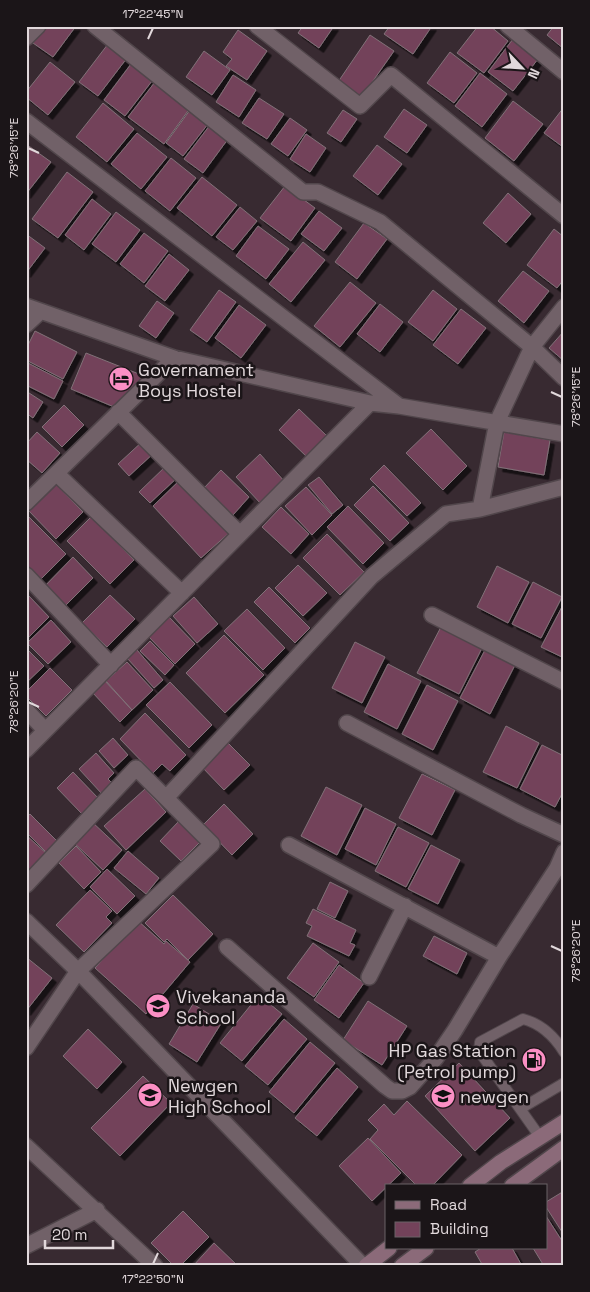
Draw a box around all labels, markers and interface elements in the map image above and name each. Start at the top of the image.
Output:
text: 17°22'45"N [122,6,184,22]
north arrow [498,42,548,92]
text: N [524,65,544,82]
text: 78°26'15"E [6,118,22,178]
place label: Governament Boys Hostel [138,358,254,402]
hotel icon: Governament Boys Hostel [108,366,134,392]
text: 78°26'15"E [568,367,584,427]
text: 78°26'20"E [6,670,22,734]
text: 78°26'20"E [568,919,584,983]
place label: Vivekananda School [176,985,286,1029]
school or university icon: Vivekananda School [145,993,171,1019]
place label: HP Gas Station (Petrol pump) [389,1039,516,1083]
fuel station icon: HP Gas Station (Petrol pump) [521,1047,547,1073]
place label: Newgen High School [168,1074,271,1118]
school or university icon: Newgen High School [137,1082,163,1108]
school or university icon: newgen [430,1083,456,1109]
place label: newgen [460,1085,529,1108]
legend [385,1184,548,1250]
text: Road [430,1195,467,1214]
scale bar [45,1217,112,1249]
text: Building [430,1219,489,1238]
text: 20 m [52,1225,87,1244]
text: 17°22'50"N [122,1271,184,1287]

